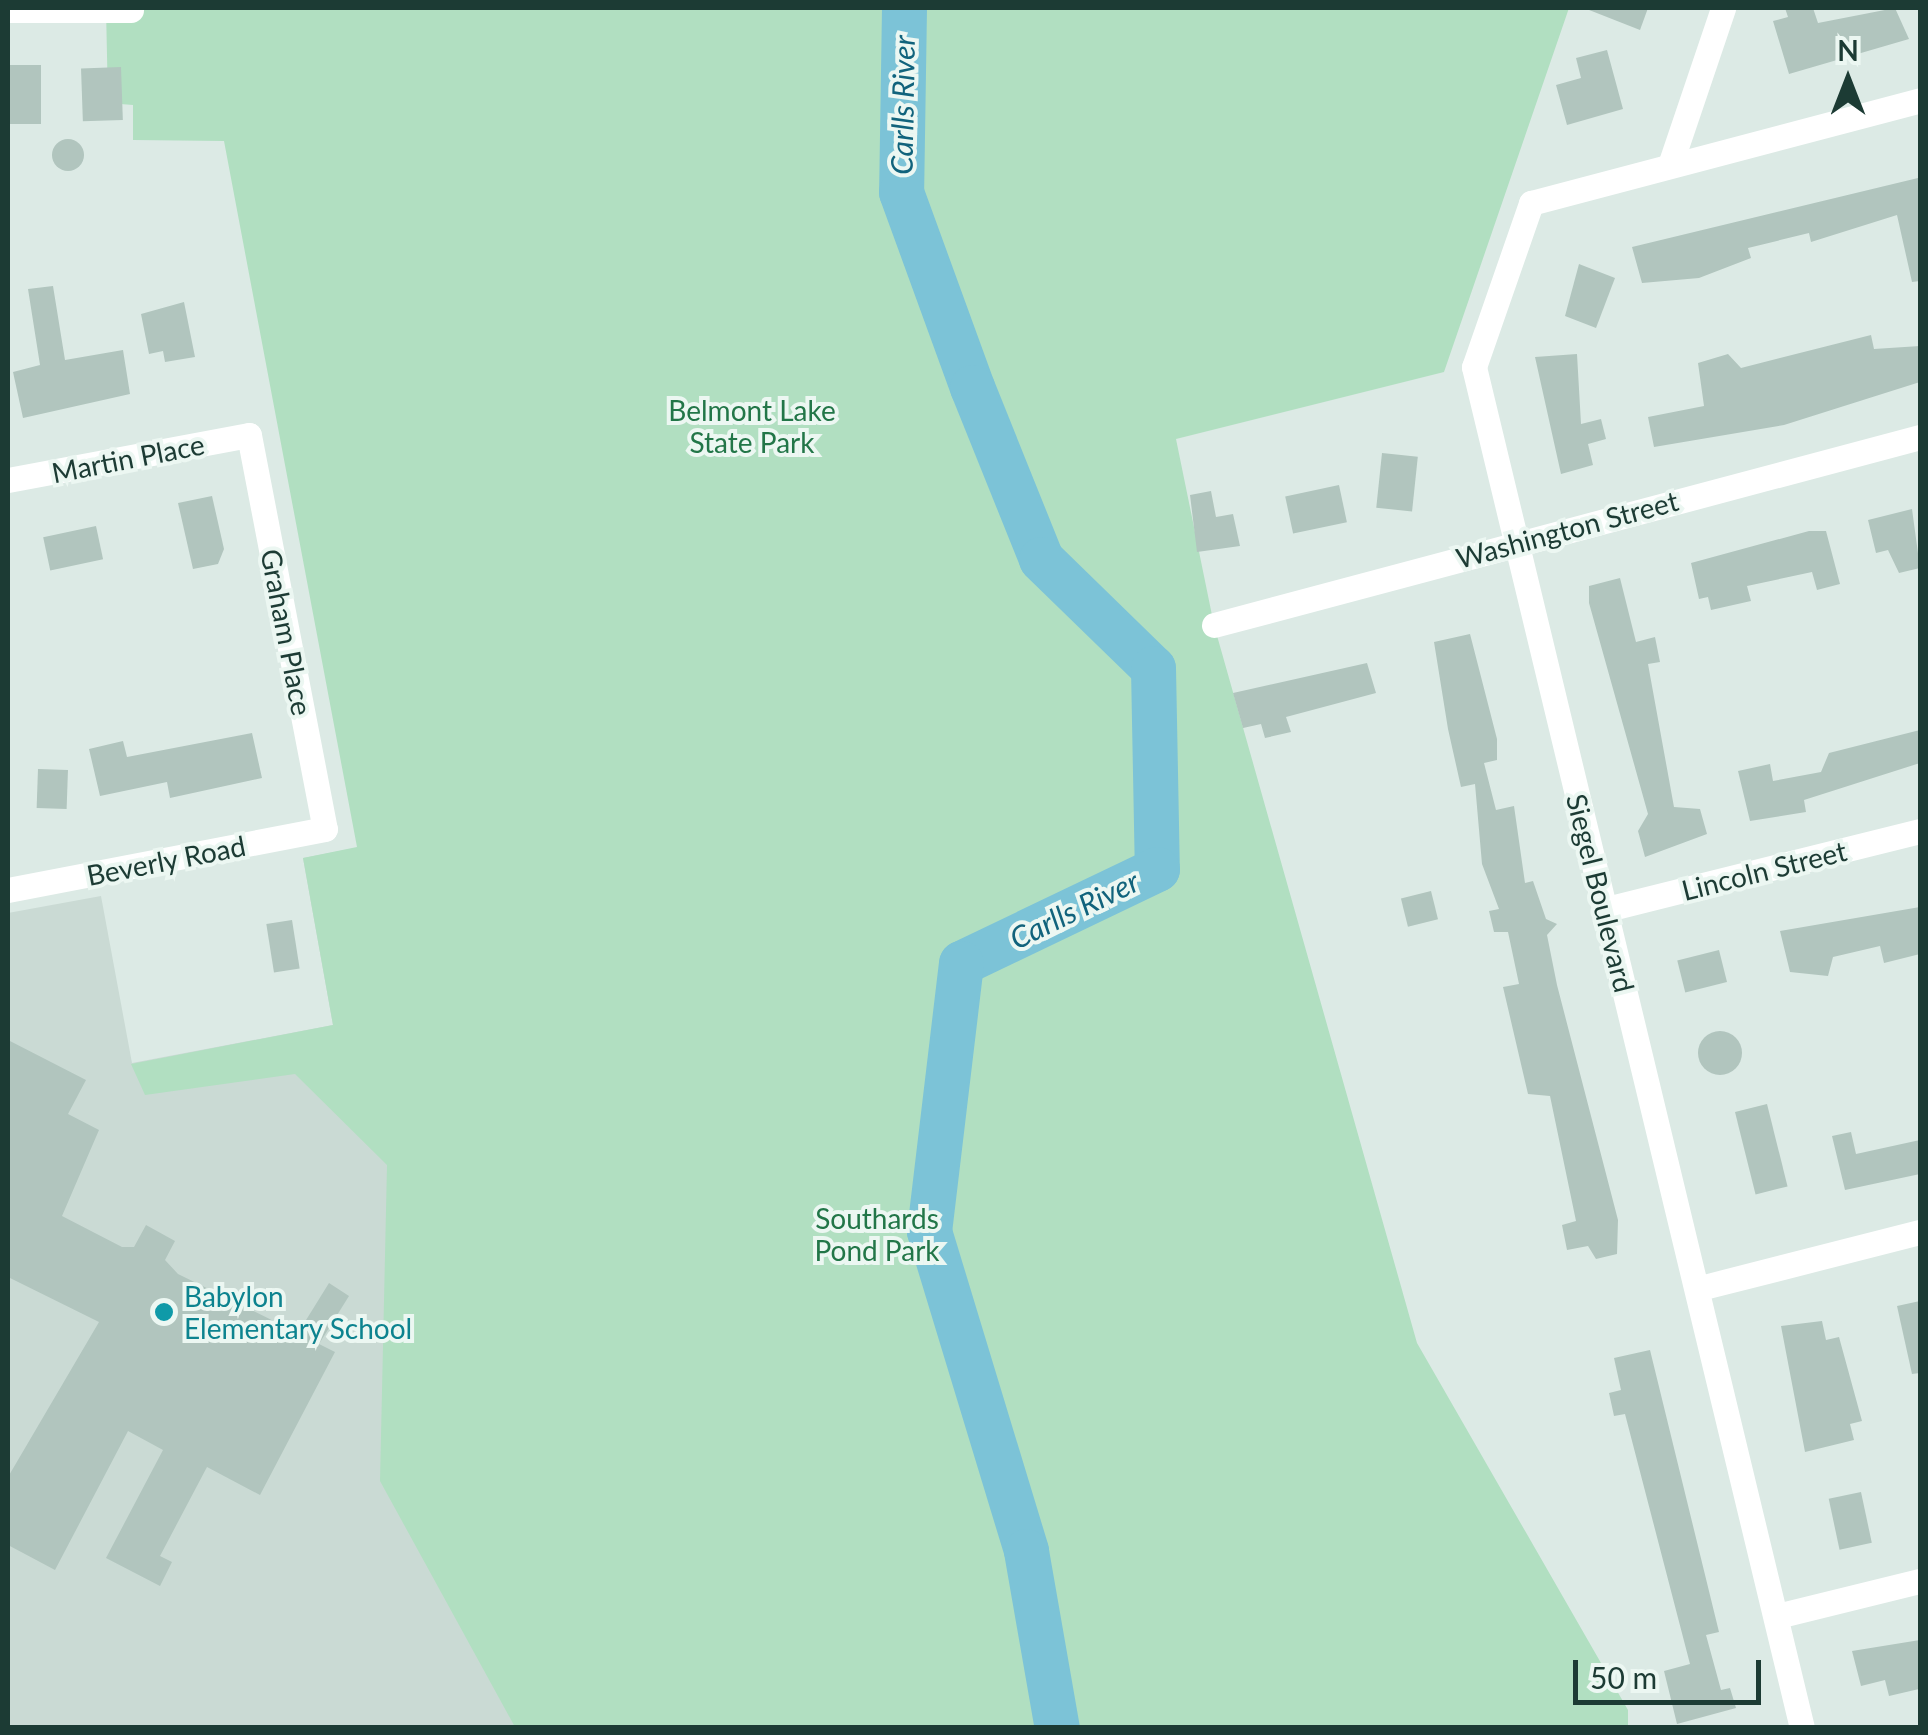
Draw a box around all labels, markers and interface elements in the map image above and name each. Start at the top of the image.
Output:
north arrow [1798,30,1898,130]
text: N [1837,33,1859,67]
water label: Carlls River [883,35,921,175]
park label: Belmont Lake State Park [668,393,836,459]
street label: Martin Place [49,427,207,489]
street label: Washington Street [1452,483,1682,575]
street label: Graham Place [254,546,320,718]
street label: Siegel Boulevard [1560,790,1642,996]
street label: Beverly Road [83,828,249,892]
street label: Lincoln Street [1678,833,1850,907]
water label: Carlls River [1003,862,1145,956]
park label: Southards Pond Park [814,1201,940,1267]
place label: Babylon Elementary School [184,1279,413,1345]
marker: Babylon Elementary School [153,1301,175,1323]
scale bar [1578,1640,1766,1702]
text: 50 m [1590,1659,1657,1695]

